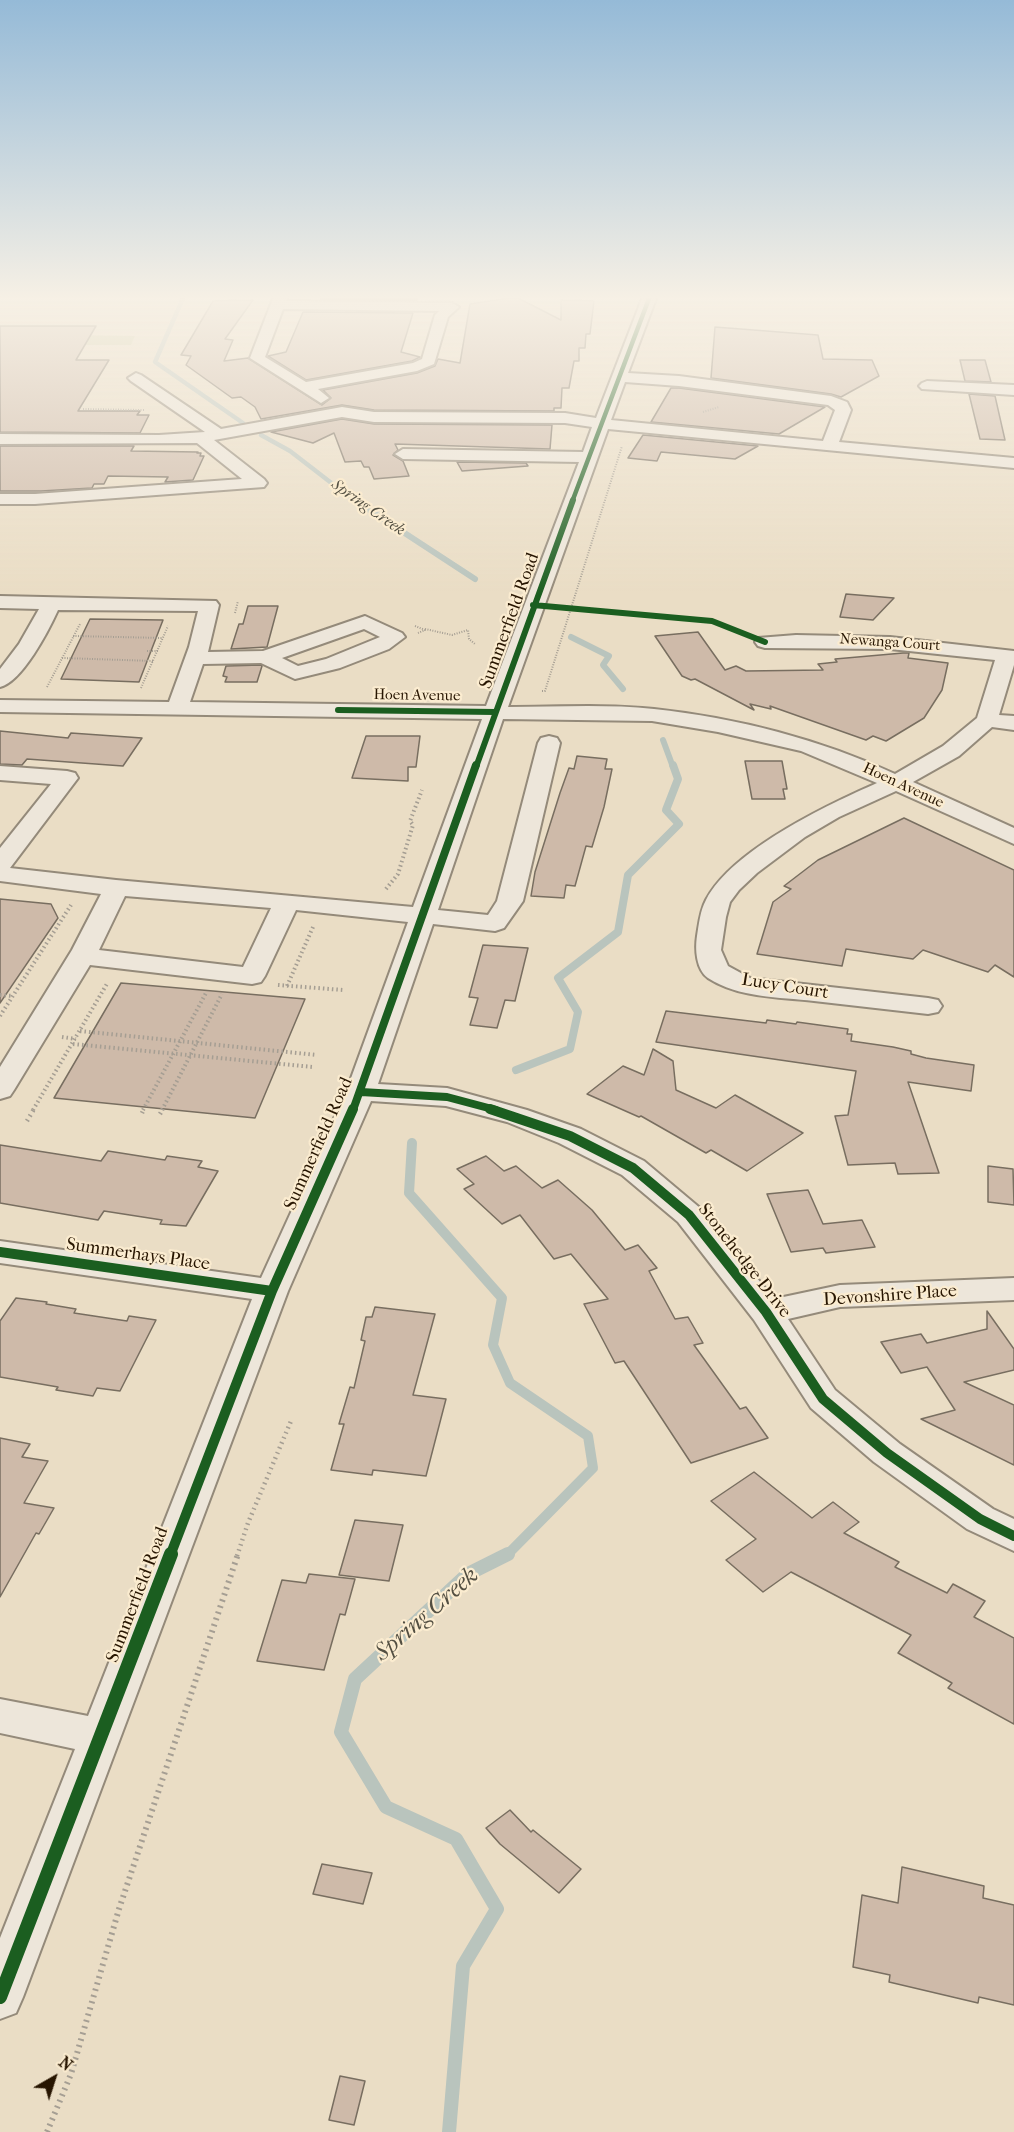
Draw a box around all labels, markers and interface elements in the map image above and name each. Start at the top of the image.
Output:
water label: Spring Creek [327,475,409,541]
street label: Summerfield Road [475,550,545,692]
street label: Newanga Court [839,630,941,656]
street label: Hoen Avenue [373,686,461,706]
street label: Hoen Avenue [860,759,946,813]
street label: Lucy Court [740,969,830,1005]
street label: Summerfield Road [280,1074,358,1214]
street label: Stonehedge Drive [693,1200,795,1322]
street label: Summerhays Place [65,1234,211,1276]
street label: Devonshire Place [822,1281,958,1311]
street label: Summerfield Road [102,1524,174,1666]
water label: Spring Creek [369,1562,485,1668]
north arrow [24,2048,84,2108]
text: N [55,2052,76,2075]

